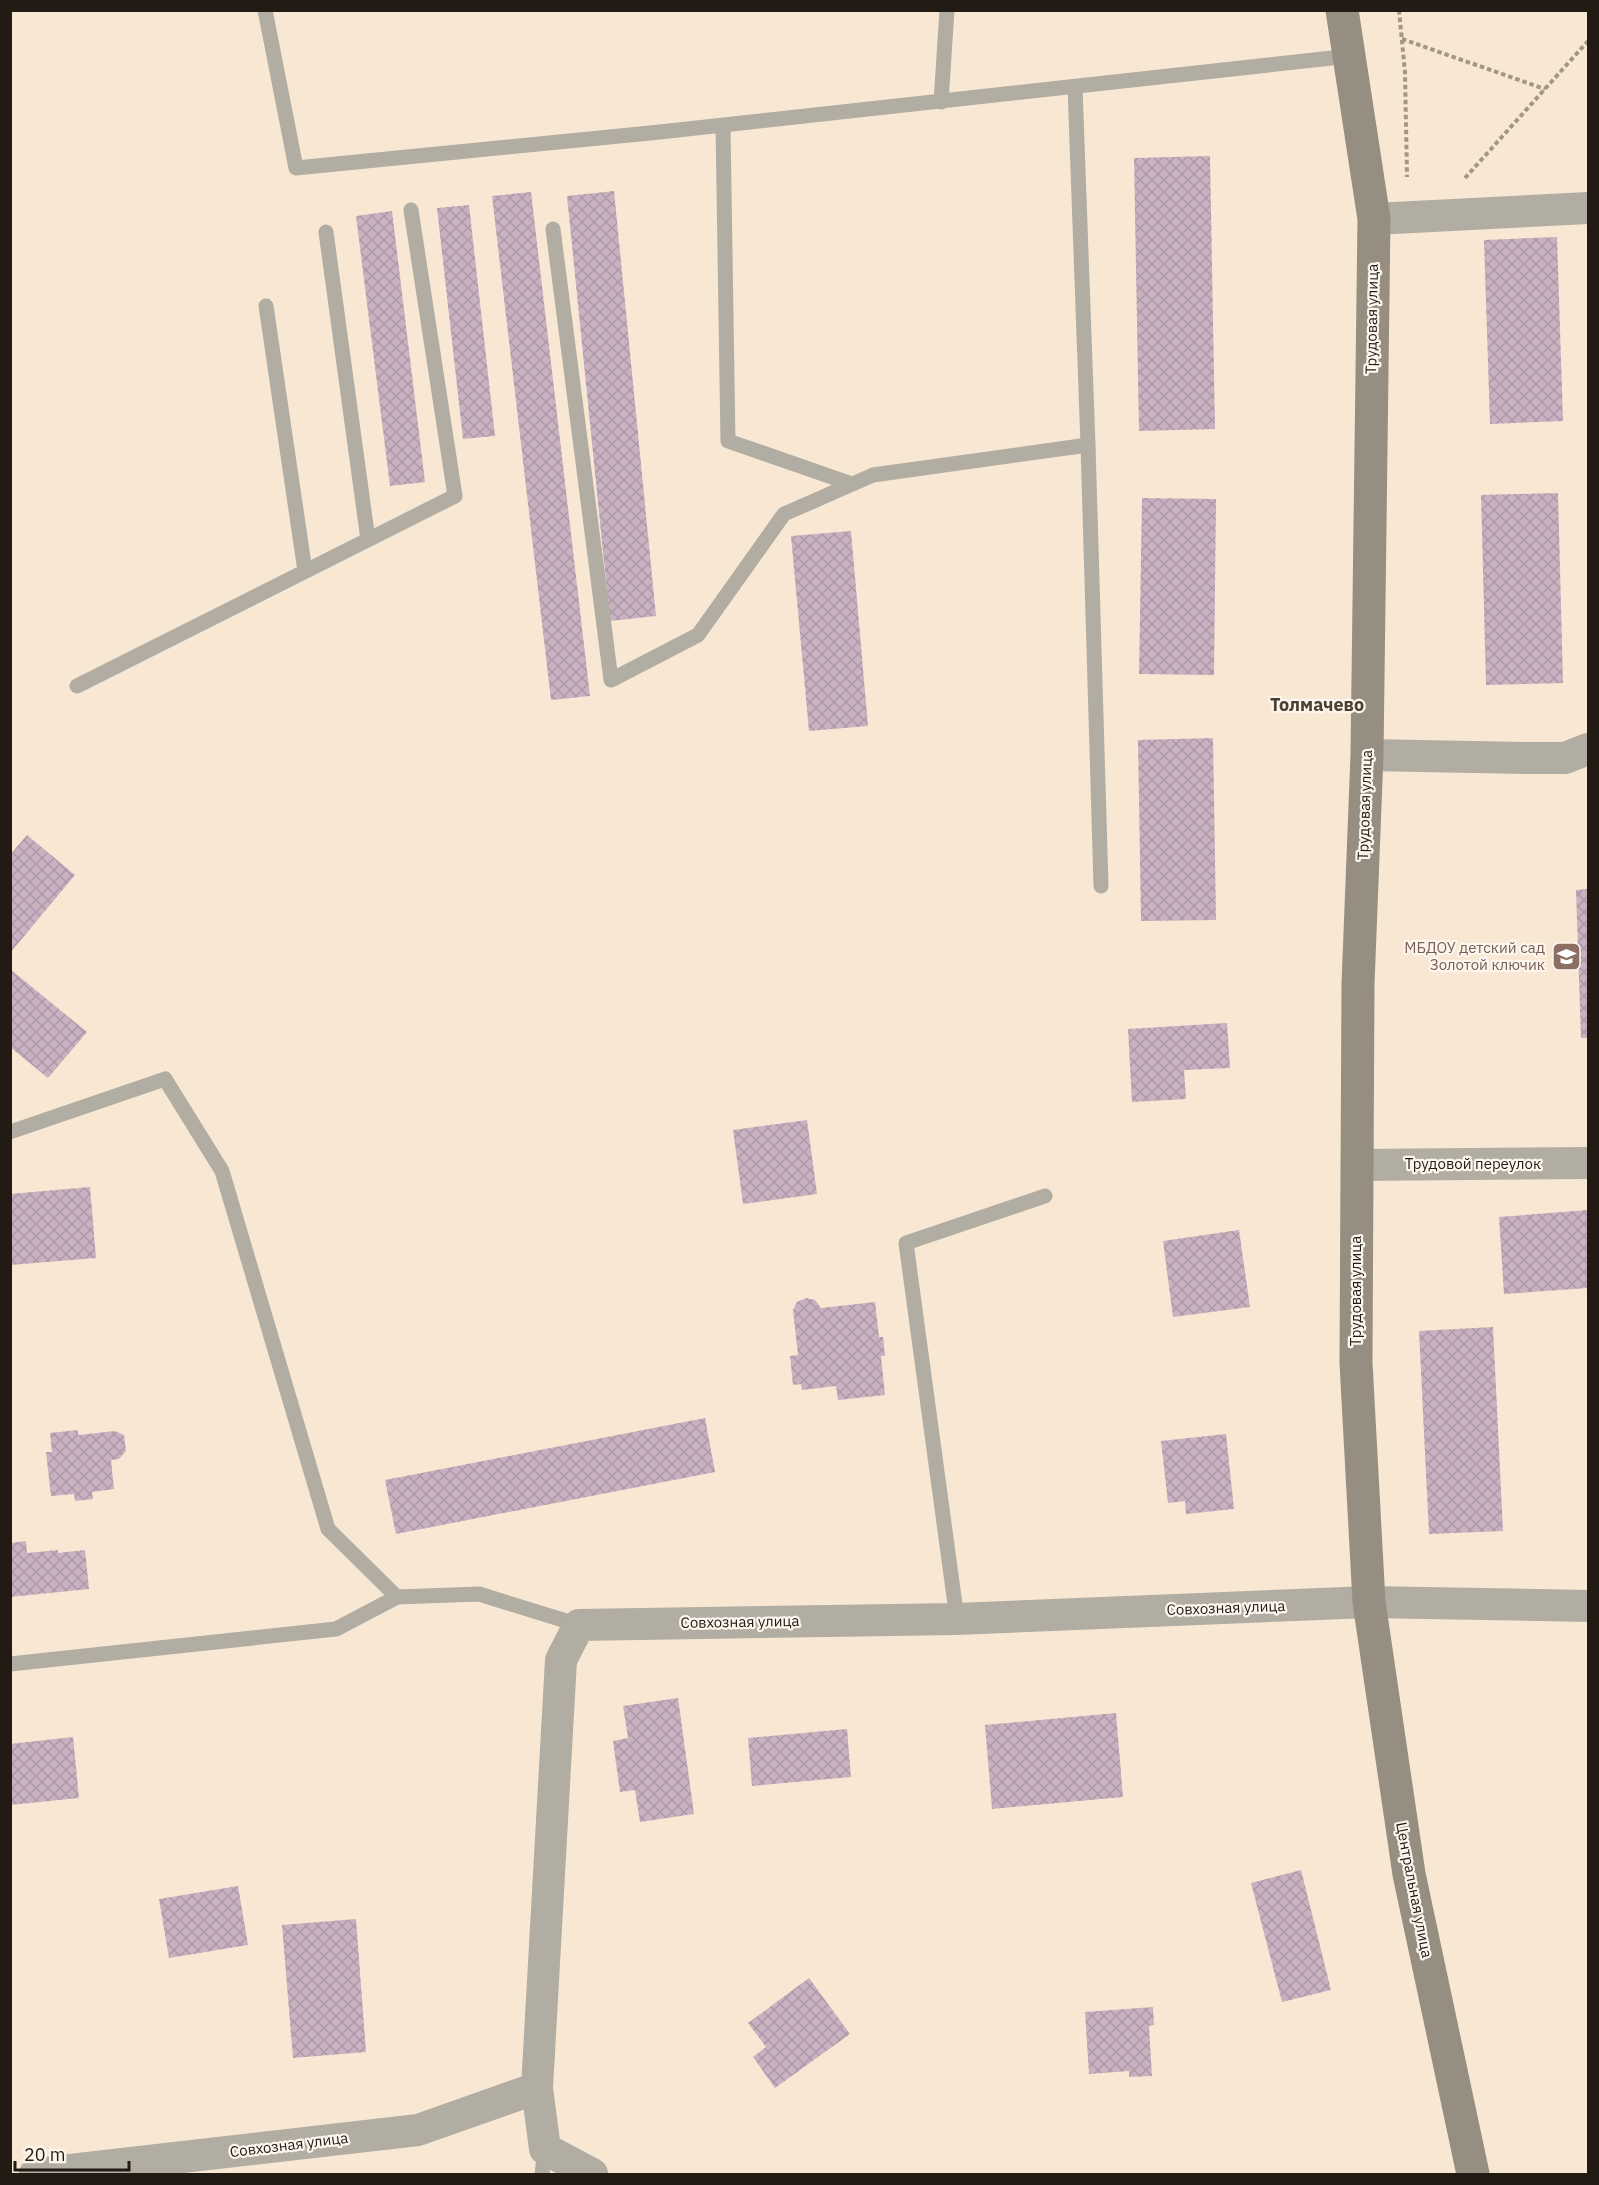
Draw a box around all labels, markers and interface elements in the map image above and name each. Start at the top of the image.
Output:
street label: Трудовая улица [1361,264,1382,374]
district label: Толмачево [1270,693,1364,716]
street label: Трудовая улица [1353,749,1376,861]
place label: МБДОУ детский сад Золотой ключик [1404,938,1545,974]
school or university icon: МБДОУ детский сад Золотой ключик [1550,941,1582,973]
street label: Трудовой переулок [1405,1154,1541,1173]
street label: Трудовая улица [1346,1236,1365,1346]
street label: Совхозная улица [1166,1596,1286,1619]
street label: Совхозная улица [680,1611,800,1632]
street label: Центральная улица [1392,1820,1437,1959]
street label: Совхозная улица [229,2128,349,2161]
scale bar [15,2134,129,2172]
text: 20 m [24,2143,66,2166]

